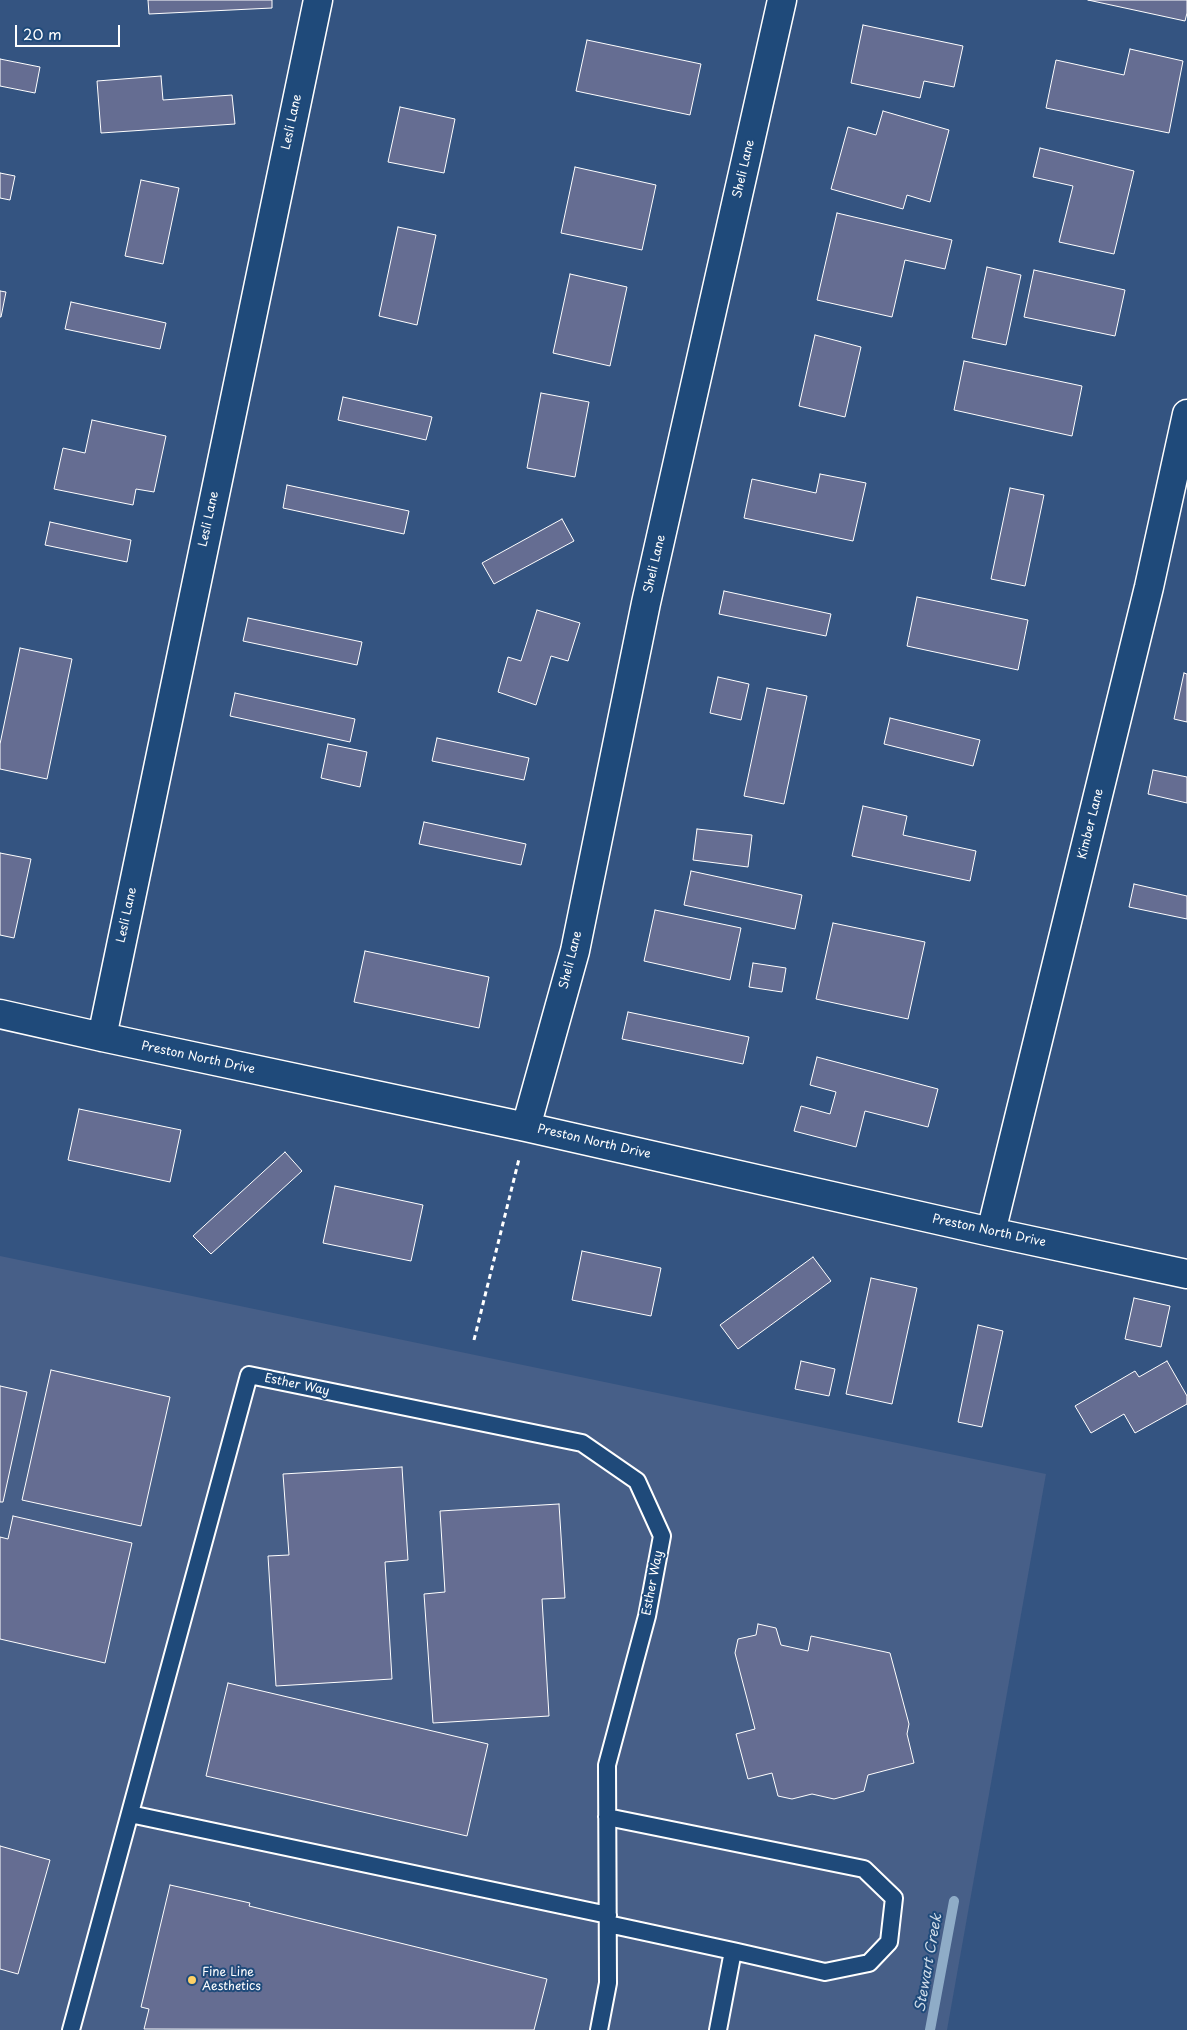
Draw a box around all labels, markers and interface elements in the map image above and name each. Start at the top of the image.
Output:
scale bar [18,15,122,47]
text: 20 m [23,22,62,45]
street label: Lesli Lane [279,93,305,151]
street label: Sheli Lane [730,138,758,200]
street label: Lesli Lane [196,490,222,548]
street label: Sheli Lane [641,533,669,595]
street label: Kimber Lane [1075,787,1107,861]
street label: Lesli Lane [114,886,140,944]
street label: Sheli Lane [557,929,585,991]
street label: Preston North Drive [140,1039,256,1077]
street label: Preston North Drive [536,1122,652,1162]
street label: Preston North Drive [931,1212,1047,1250]
street label: Esther Way [263,1371,331,1399]
street label: Esther Way [640,1549,666,1617]
water label: Stewart Creek [912,1913,946,2013]
place label: Fine Line Aesthetics [202,1966,261,1994]
marker: Fine Line Aesthetics [186,1974,198,1986]

